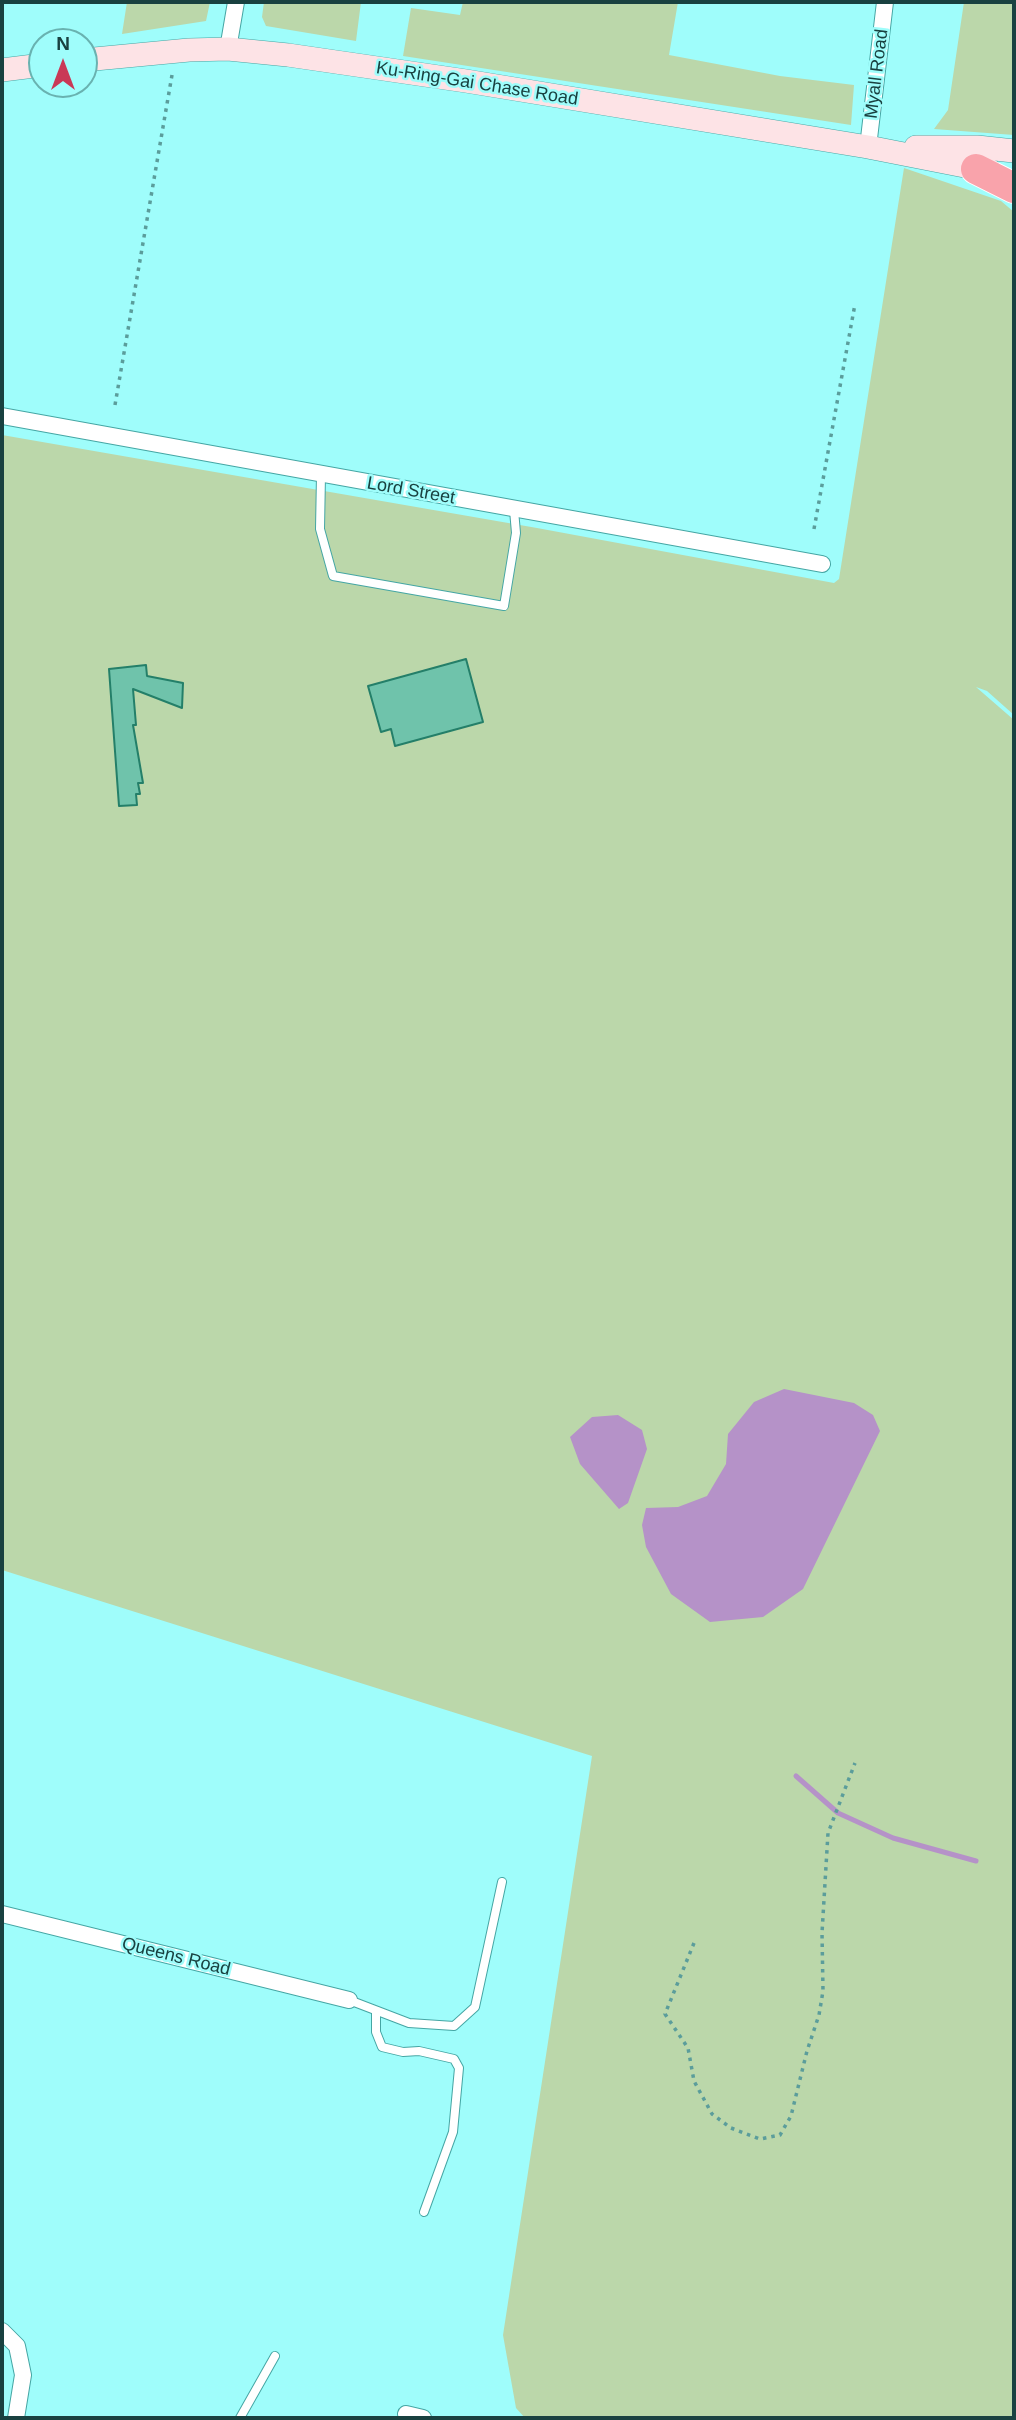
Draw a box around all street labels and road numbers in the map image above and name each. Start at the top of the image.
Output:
street label: Myall Road [861,28,893,120]
street label: Ku-Ring-Gai Chase Road [375,57,579,111]
street label: Lord Street [365,473,457,509]
street label: Queens Road [119,1933,233,1981]

